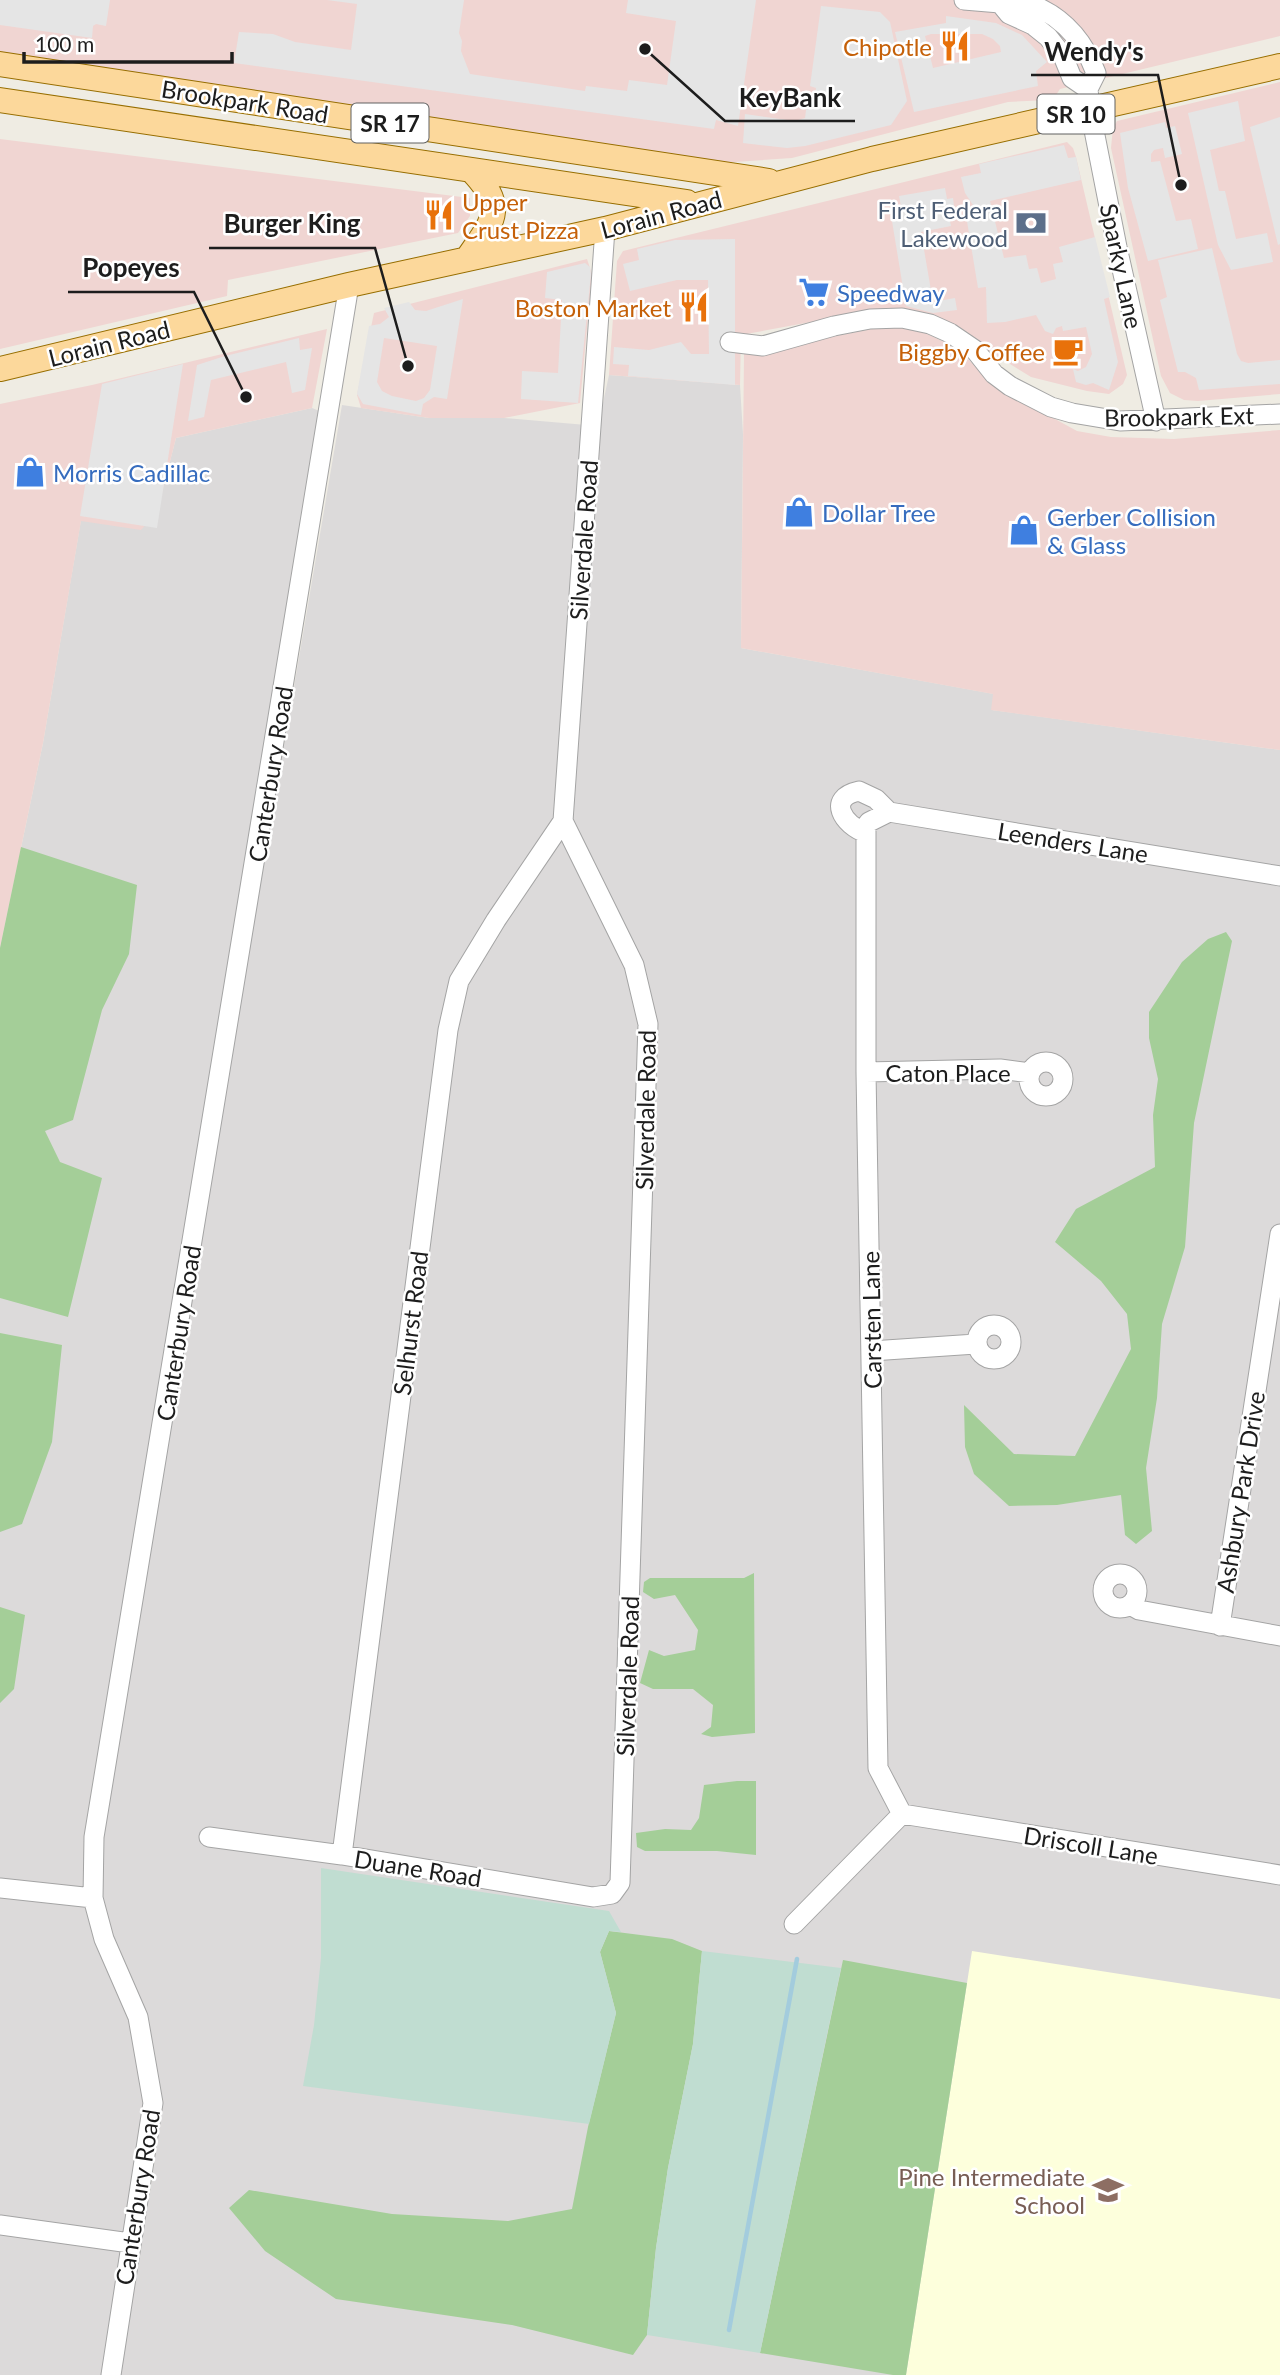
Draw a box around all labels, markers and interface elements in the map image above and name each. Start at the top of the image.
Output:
scale bar [24,21,233,65]
callout: Wendy's [1031,28,1158,75]
restaurant icon: Chipotle [938,29,972,63]
text: 100 m [35,31,94,56]
place label: Chipotle [843,32,932,61]
text: Wendy's [1044,35,1144,67]
street label: Brookpark Road [159,73,331,129]
callout: KeyBank [725,74,855,121]
text: KeyBank [739,81,841,113]
road number: SR 10 [1038,94,1114,134]
road number: SR 17 [352,104,428,142]
street label: Lorain Road [597,184,725,244]
place label: Upper Crust Pizza [462,187,579,244]
place label: First Federal Lakewood [877,195,1008,252]
restaurant icon: Upper Crust Pizza [422,198,456,232]
callout: Burger King [209,201,375,248]
street label: Sparky Lane [1095,201,1149,331]
bank icon: First Federal Lakewood [1014,206,1048,240]
text: Burger King [224,207,361,239]
callout: Popeyes [68,245,194,292]
text: Popeyes [82,251,180,283]
supermarket icon: Speedway [797,275,831,309]
place label: Speedway [837,278,945,307]
restaurant icon: Boston Market [677,290,711,324]
place label: Boston Market [515,293,671,322]
street label: Lorain Road [45,314,173,372]
cafe icon: Biggby Coffee [1051,334,1085,368]
place label: Biggby Coffee [898,337,1045,366]
street label: Brookpark Ext [1104,400,1255,432]
shop icon: Morris Cadillac [13,455,47,489]
place label: Morris Cadillac [53,458,210,487]
street label: Silverdale Road [563,459,603,621]
shop icon: Dollar Tree [782,495,816,529]
place label: Dollar Tree [822,498,936,527]
place label: Gerber Collision & Glass [1047,502,1216,559]
shop icon: Gerber Collision & Glass [1007,513,1041,547]
street label: Canterbury Road [242,684,298,864]
street label: Leenders Lane [996,816,1150,868]
street label: Silverdale Road [629,1030,661,1190]
street label: Caton Place [885,1058,1011,1087]
street label: Canterbury Road [150,1243,206,1423]
street label: Selhurst Road [387,1249,433,1397]
street label: Carsten Lane [855,1251,887,1389]
street label: Ashbury Park Drive [1210,1389,1270,1595]
street label: Silverdale Road [610,1595,644,1757]
street label: Driscoll Lane [1022,1820,1160,1870]
street label: Duane Road [352,1844,484,1892]
street label: Canterbury Road [109,2107,165,2287]
place label: Pine Intermediate School [898,2162,1085,2219]
school or university icon: Pine Intermediate School [1091,2173,1125,2207]

